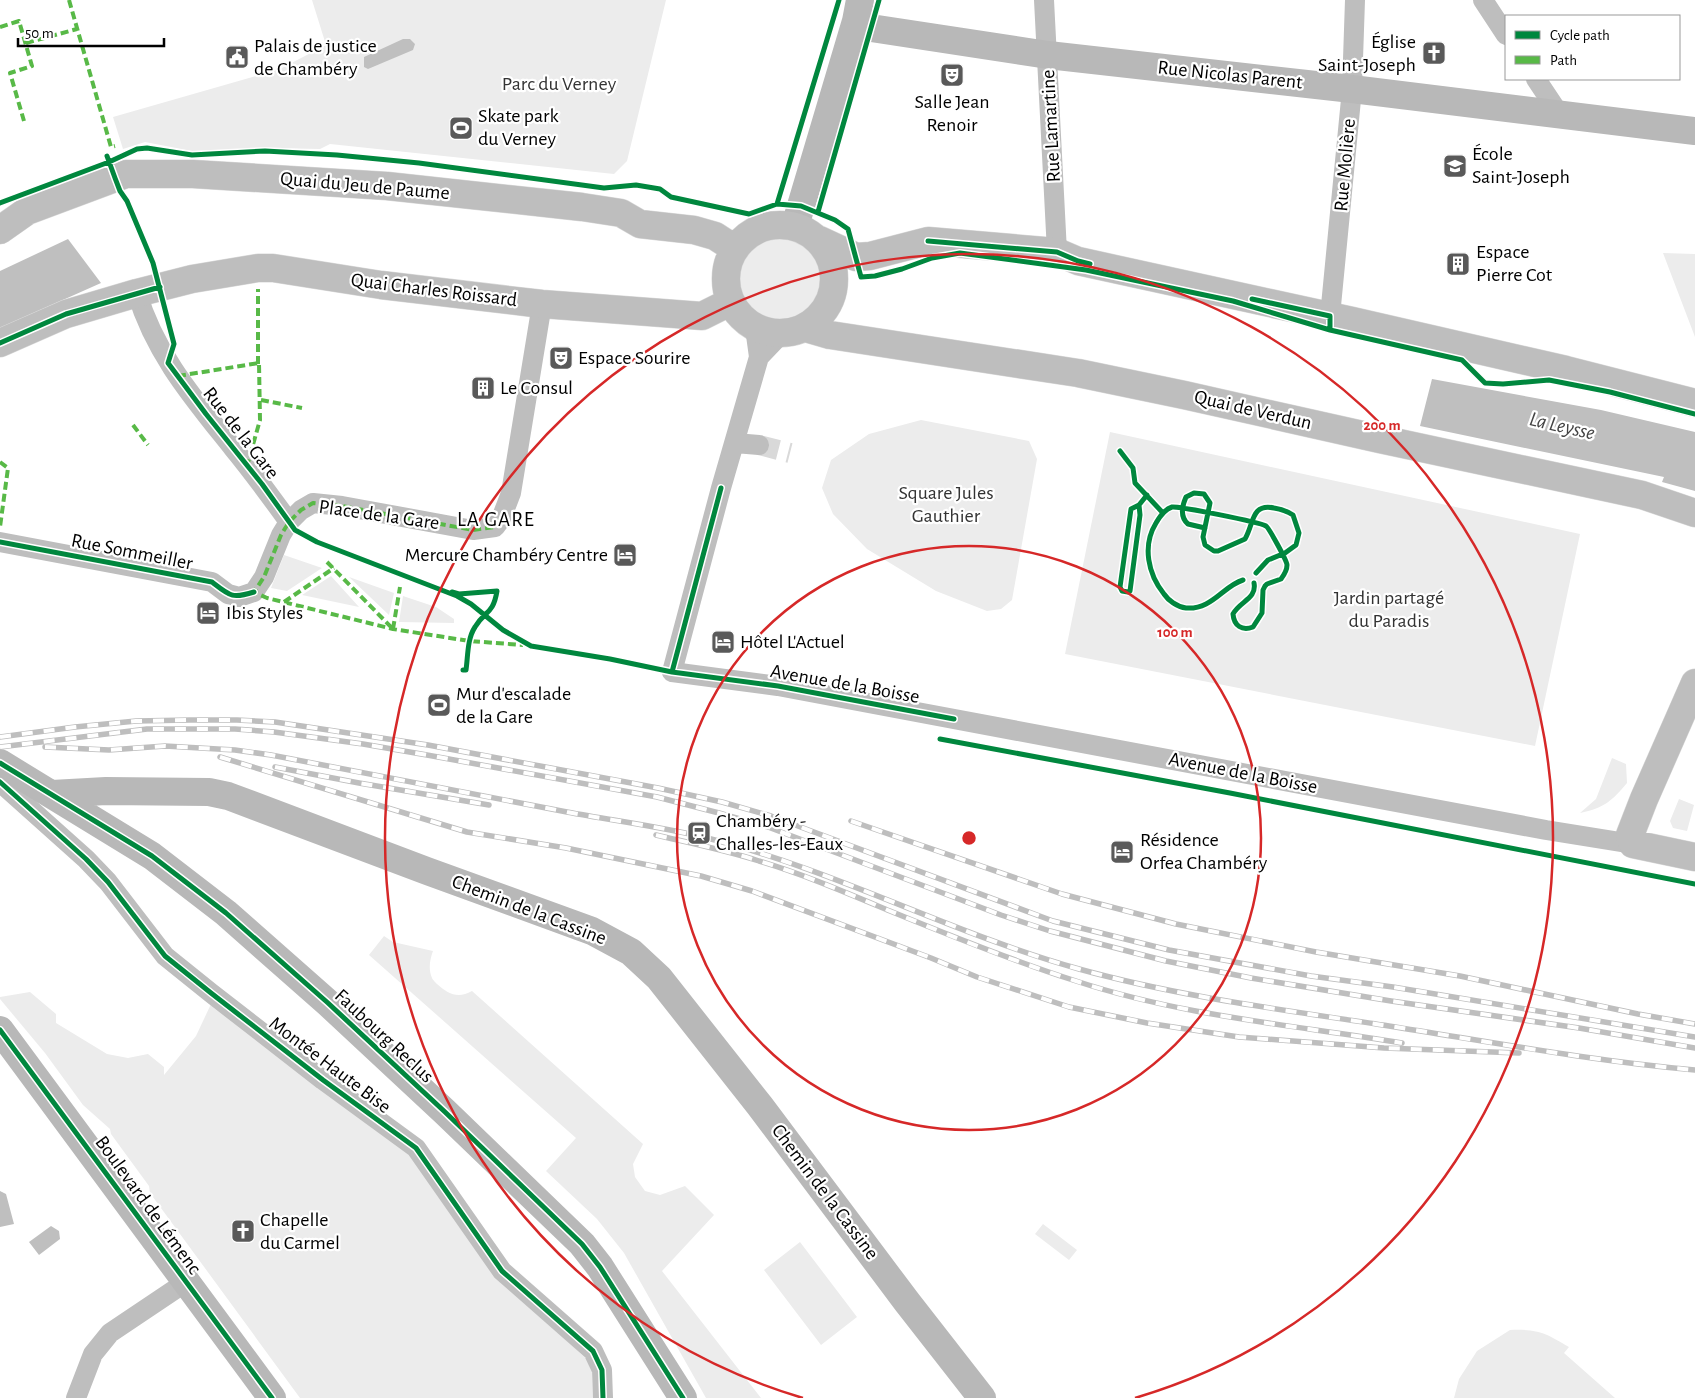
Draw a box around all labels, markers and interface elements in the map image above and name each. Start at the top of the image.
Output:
scale bar [18,15,164,47]
legend [1505,15,1680,80]
text: 50 m [25,26,54,41]
text: Cycle path [1550,28,1610,43]
place label: Église Saint-Joseph [1318,31,1416,75]
place label: Palais de justice de Chambéry [254,36,377,79]
church icon: Église Saint-Joseph [1421,40,1447,66]
public building icon: Palais de justice de Chambéry [224,44,250,70]
text: Path [1550,53,1577,68]
street label: Rue Nicolas Parent [1157,57,1304,93]
theatre icon: Salle Jean Renoir [939,62,965,88]
street label: Rue Lamartine [1038,69,1064,183]
park label: Parc du Verney [502,74,617,94]
place label: Salle Jean Renoir [914,92,990,135]
place label: Skate park du Verney [478,106,559,149]
sports icon: Skate park du Verney [448,115,474,141]
street label: Rue Molière [1331,118,1359,212]
place label: École Saint-Joseph [1472,143,1570,187]
school or university icon: École Saint-Joseph [1442,153,1468,179]
street label: Quai du Jeu de Paume [279,169,451,203]
place label: Espace Pierre Cot [1476,242,1553,285]
building icon: Espace Pierre Cot [1445,251,1471,277]
street label: Quai Charles Roissard [350,270,518,310]
theatre icon: Espace Sourire [548,345,574,371]
place label: Espace Sourire [578,348,690,368]
building icon: Le Consul [470,375,496,401]
place label: Le Consul [500,378,573,398]
street label: Rue de la Gare [199,383,283,483]
street label: Quai de Verdun [1192,387,1314,433]
water label: La Leysse [1527,408,1597,444]
text: 200 m [1363,418,1401,433]
park label: Square Jules Gauthier [898,483,994,526]
street label: Place de la Gare [317,497,441,533]
district label: LA GARE [457,509,535,530]
street label: Rue Sommeiller [69,530,195,574]
hotel icon: Mercure Chambéry Centre [612,542,638,568]
place label: Mercure Chambéry Centre [405,545,608,565]
park label: Jardin partagé du Paradis [1334,588,1444,631]
hotel icon: Ibis Styles [195,600,221,626]
place label: Ibis Styles [226,603,303,623]
text: 100 m [1157,625,1193,640]
hotel icon: Hôtel L'Actuel [710,629,736,655]
place label: Hôtel L'Actuel [740,632,845,652]
street label: Avenue de la Boisse [769,661,921,707]
place label: Mur d'escalade de la Gare [456,684,571,727]
sports icon: Mur d'escalade de la Gare [426,692,452,718]
street label: Avenue de la Boisse [1167,749,1319,797]
place label: Chambéry - Challes-les-Eaux [716,811,843,854]
station icon: Chambéry - Challes-les-Eaux [686,820,712,846]
centre of rings [960,829,978,847]
place label: Résidence Orfea Chambéry [1140,830,1268,873]
hotel icon: Résidence Orfea Chambéry [1109,839,1135,865]
street label: Chemin de la Cassine [449,871,609,949]
street label: Faubourg Reclus [331,985,437,1087]
street label: Montée Haute Bise [265,1013,395,1117]
street label: Chemin de la Cassine [768,1121,882,1263]
street label: Boulevard de Lémenc [91,1132,205,1278]
place label: Chapelle du Carmel [260,1210,340,1253]
church icon: Chapelle du Carmel [230,1218,256,1244]

